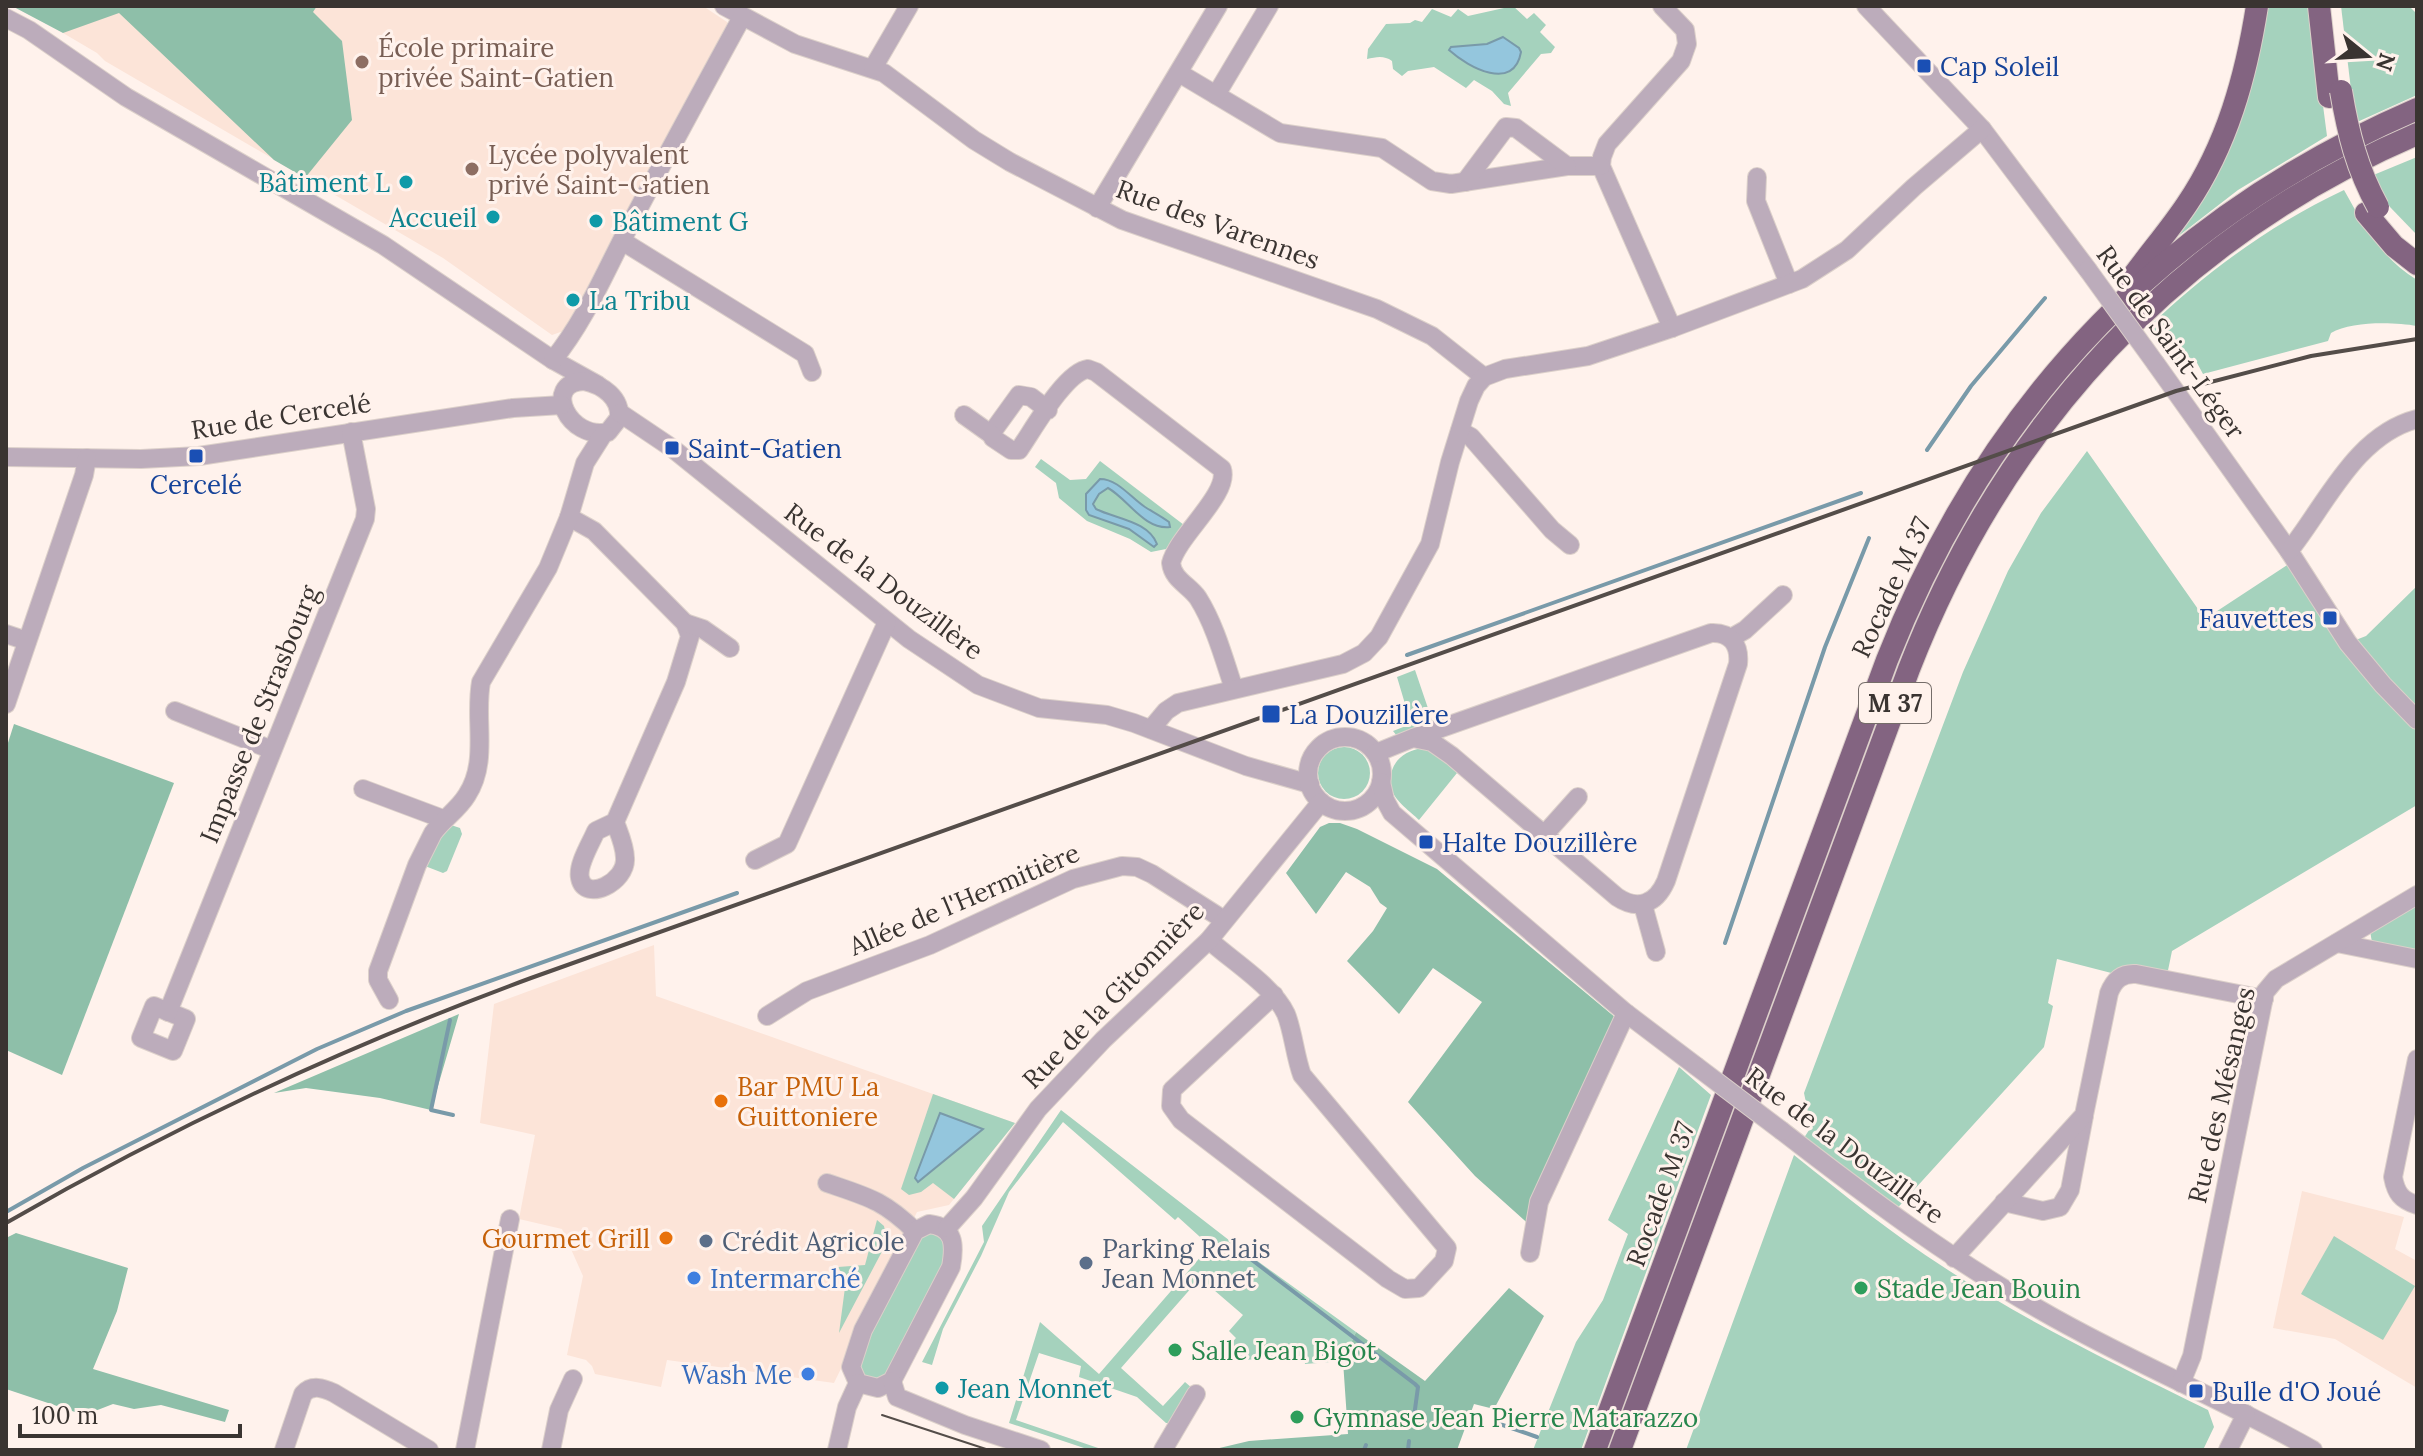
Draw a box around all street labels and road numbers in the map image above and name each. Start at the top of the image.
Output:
street label: Rue des Varennes [1112,172,1324,276]
street label: Rue de Saint-Léger [2090,239,2253,446]
street label: Rue de Cercelé [189,386,373,446]
street label: Rue de la Douzillère [778,495,990,667]
street label: Rocade M 37 [1844,511,1938,663]
street label: Impasse de Strasbourg [192,580,326,848]
road number: M 37 [1859,683,1931,723]
street label: Allée de l'Hermitière [843,836,1084,963]
street label: Rue de la Gitonnière [1015,895,1211,1095]
street label: Rue des Mésanges [2180,984,2262,1206]
street label: Rue de la Douzillère [1739,1059,1951,1231]
street label: Rocade M 37 [1619,1117,1701,1271]

